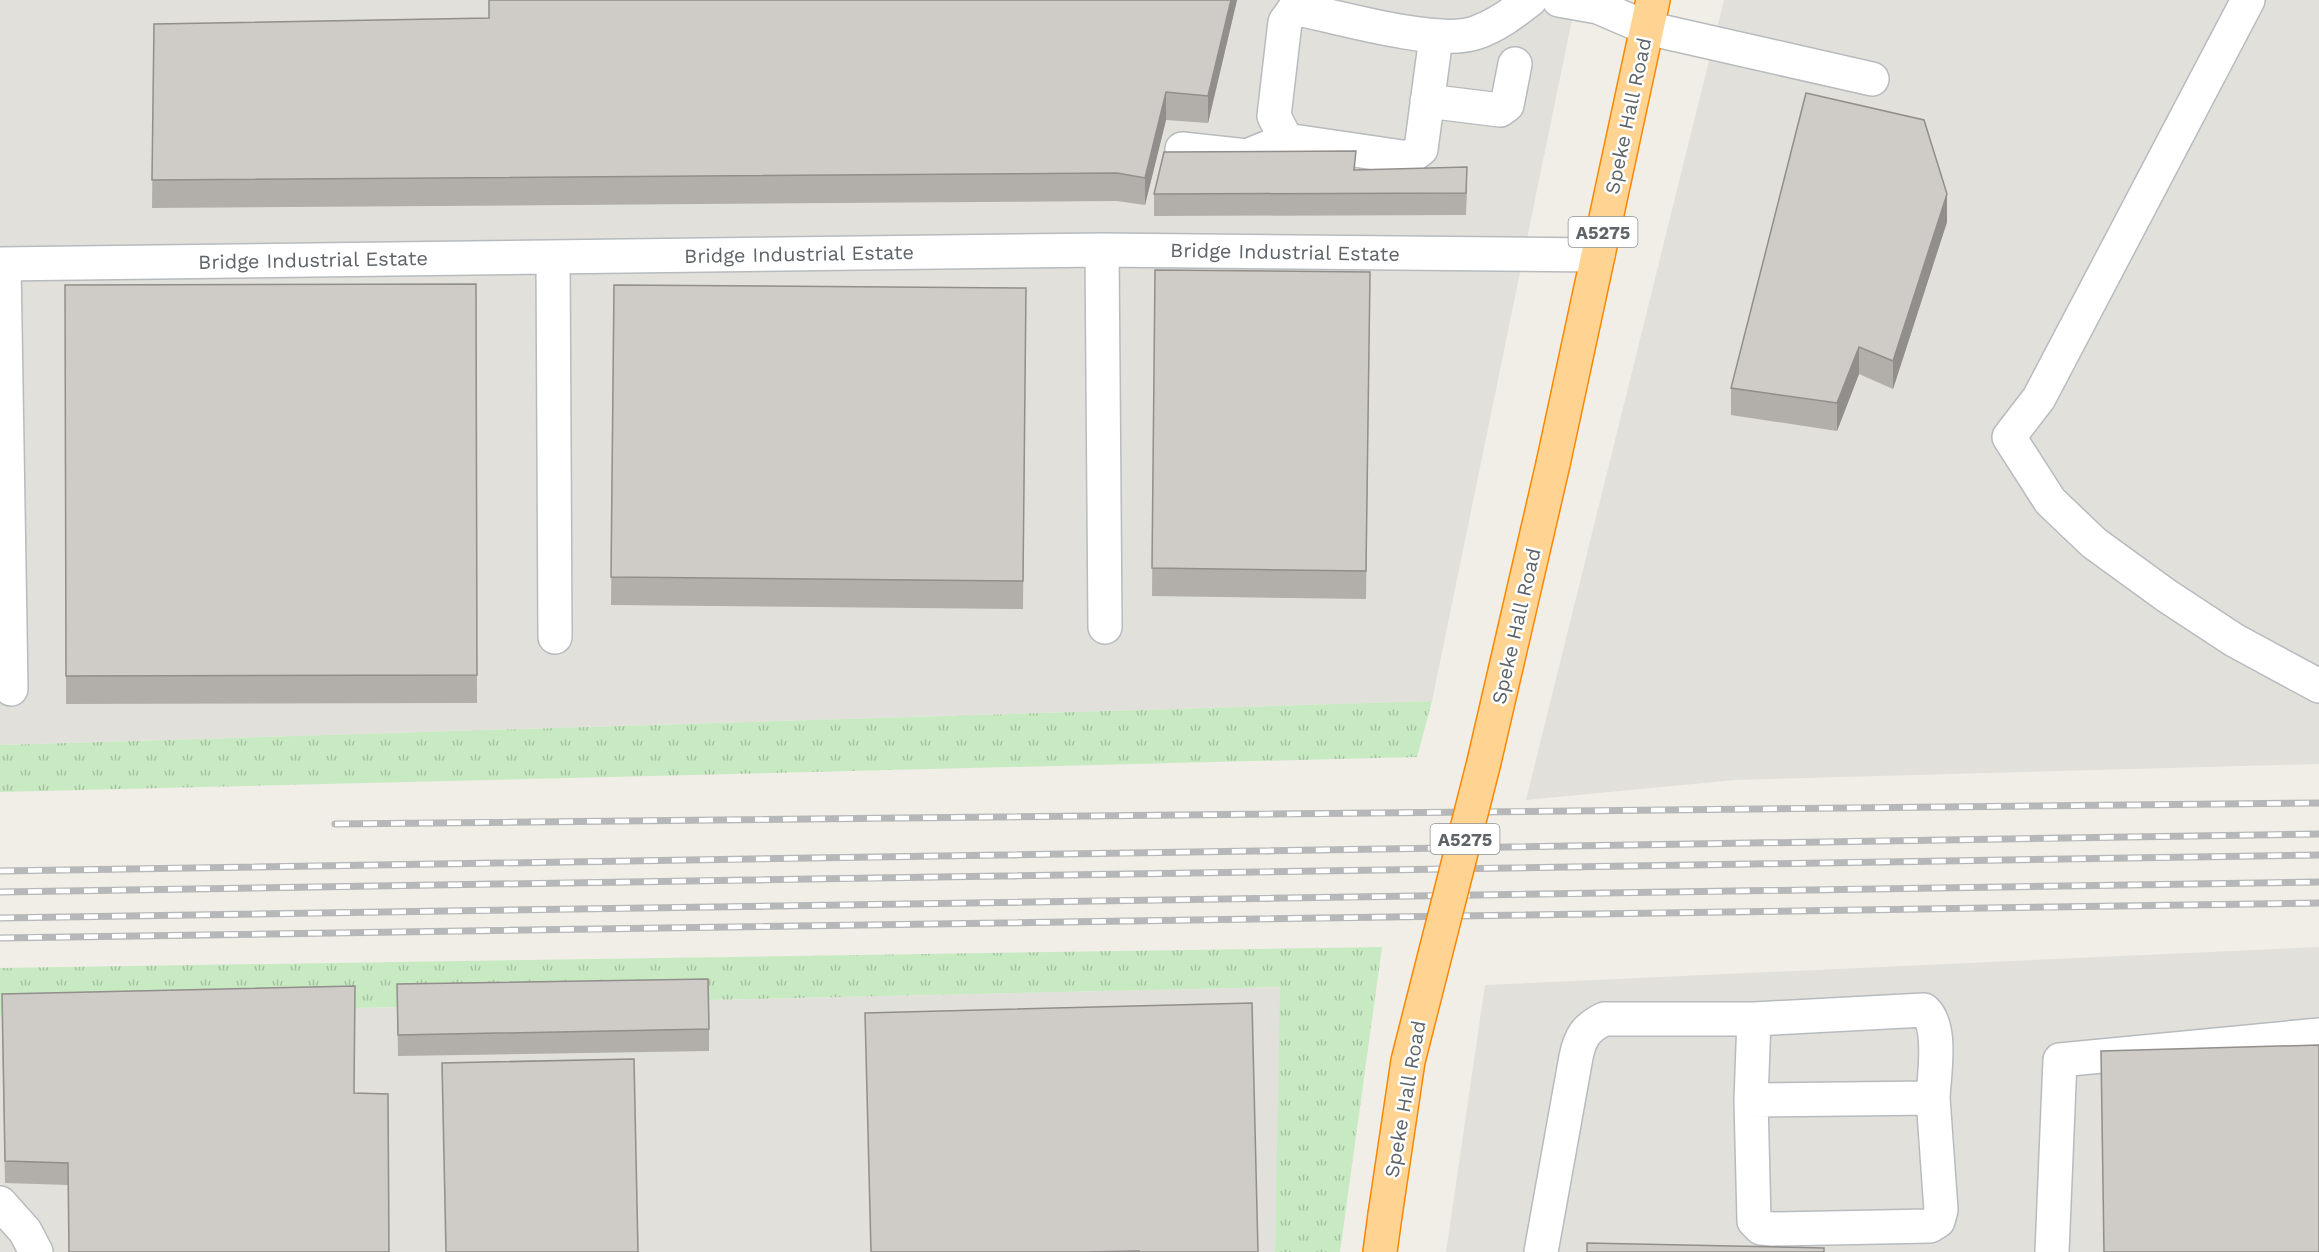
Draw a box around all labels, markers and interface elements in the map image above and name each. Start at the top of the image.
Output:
street label: Speke Hall Road [1600,36,1656,196]
road number: A5275 [1568,217,1638,247]
street label: Bridge Industrial Estate [1170,238,1400,266]
street label: Bridge Industrial Estate [684,240,914,268]
street label: Bridge Industrial Estate [198,246,428,274]
street label: Speke Hall Road [1486,546,1546,706]
road number: A5275 [1430,824,1500,854]
street label: Speke Hall Road [1379,1019,1431,1179]

